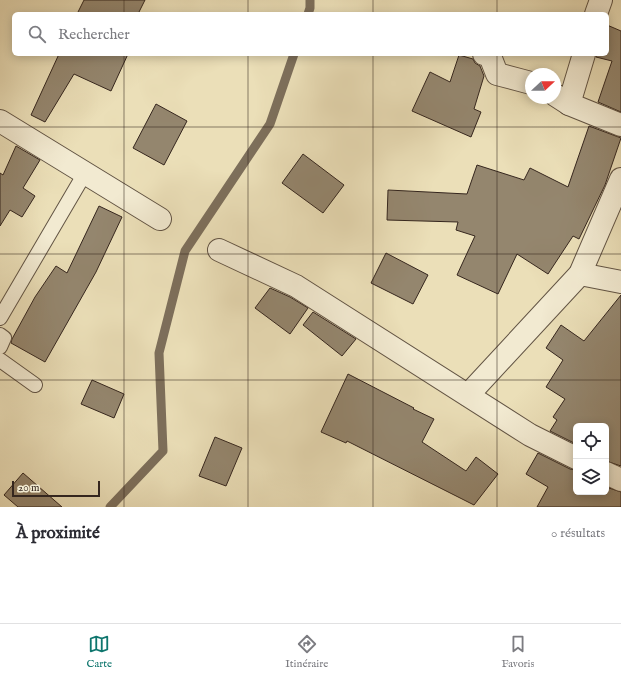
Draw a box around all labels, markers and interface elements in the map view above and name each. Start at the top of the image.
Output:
search box [12,12,609,56]
icon: search [26,23,48,45]
text: Rechercher [58,25,130,44]
north arrow [525,68,561,104]
map controls [573,423,609,495]
button: locate [573,423,609,459]
button: layers [573,459,609,495]
scale bar [12,479,100,498]
text: 20 m [18,481,39,495]
text: À proximité [16,523,100,544]
text: 0 résultats [551,525,605,542]
tab: Carte [87,633,112,671]
tab: Itinéraire [285,633,328,671]
tab: Favoris [501,633,534,671]

